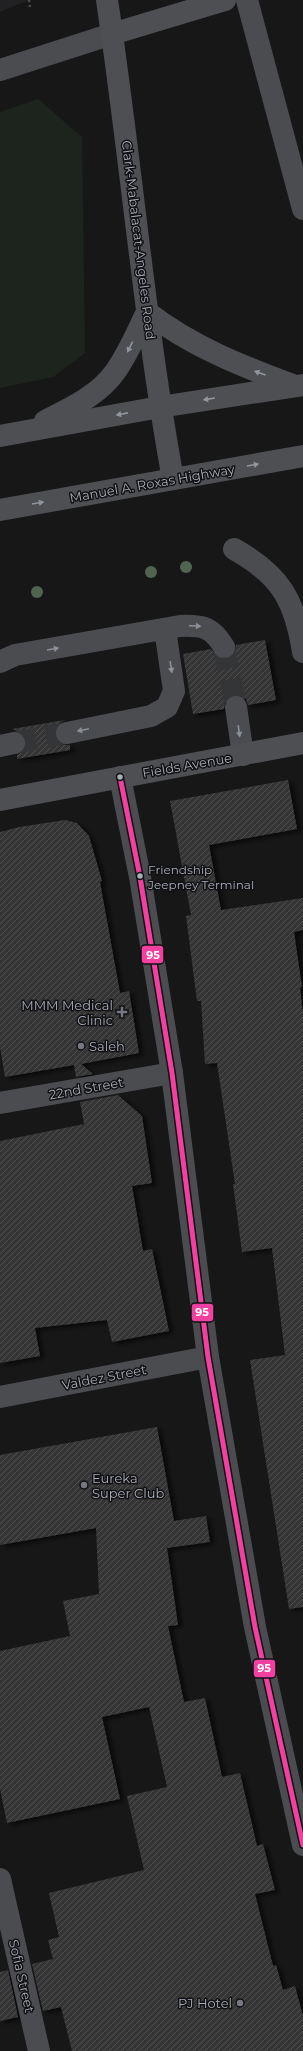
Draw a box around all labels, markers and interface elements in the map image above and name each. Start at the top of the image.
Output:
street label: Clark-Mabalacat-Angeles Road [119,140,159,340]
one-way arrow [127,341,133,352]
one-way arrow [254,370,266,376]
one-way arrow [203,396,215,402]
one-way arrow [115,411,128,417]
street label: Manuel A. Roxas Highway [68,460,237,505]
one-way arrow [247,462,259,468]
one-way arrow [32,500,45,506]
one-way arrow [189,623,201,630]
one-way arrow [47,645,59,651]
one-way arrow [168,661,174,674]
one-way arrow [236,725,242,737]
one-way arrow [76,727,89,733]
street label: Fields Avenue [141,749,233,781]
unlabelled marker [115,772,125,782]
place label: Friendship Jeepney Terminal [147,862,254,892]
marker: Friendship Jeepney Terminal [135,871,145,881]
line badge: 95 [141,945,164,964]
text: 95 [146,948,160,962]
place label: MMM Medical Clinic [21,997,113,1028]
marker: MMM Medical Clinic [116,1006,128,1018]
place label: Saleh [89,1038,125,1054]
marker: Saleh [76,1041,86,1051]
street label: 22nd Street [48,1074,124,1102]
line badge: 95 [191,1303,214,1322]
text: 95 [195,1305,209,1319]
street label: Valdez Street [61,1361,147,1393]
place label: Eureka Super Club [92,1470,164,1501]
marker: Eureka Super Club [79,1480,89,1490]
line badge: 95 [253,1659,276,1678]
text: 95 [257,1661,271,1675]
street label: Sofia Street [6,1938,38,2014]
place label: PJ Hotel [178,1995,232,2011]
marker: PJ Hotel [235,1998,245,2008]

